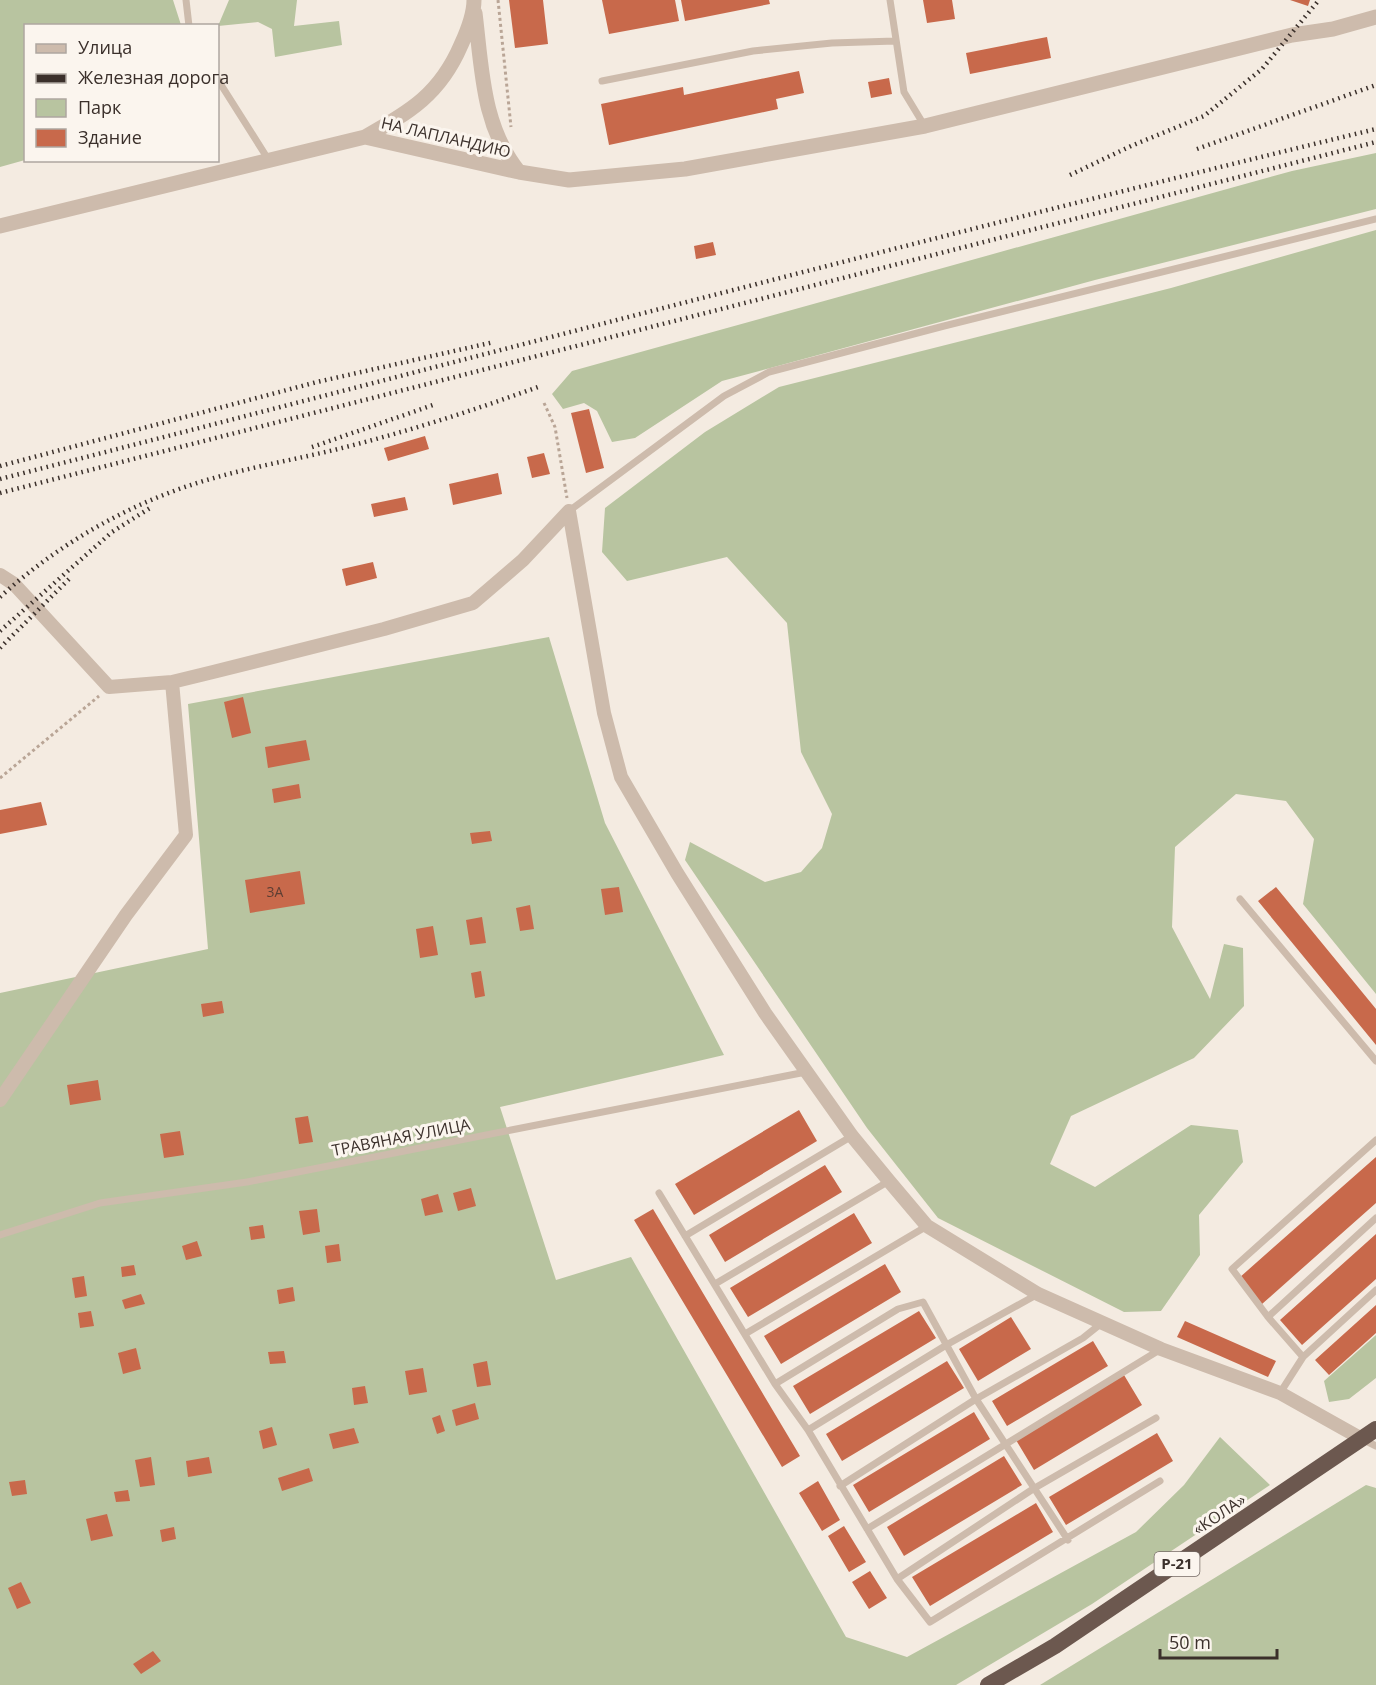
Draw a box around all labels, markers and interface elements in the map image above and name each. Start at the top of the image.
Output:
legend [24,24,219,162]
text: Улица [78,35,132,59]
text: Железная дорога [78,65,229,89]
text: Парк [78,95,122,119]
street label: НА ЛАПЛАНДИЮ [379,111,513,163]
text: Здание [78,125,142,149]
house number: 3А [267,882,284,901]
street label: ТРАВЯНАЯ УЛИЦА [330,1113,473,1161]
street label: «КОЛА» [1188,1488,1250,1540]
road number: Р-21 [1154,1552,1200,1576]
scale bar [1160,1622,1277,1660]
text: 50 m [1169,1630,1211,1654]

